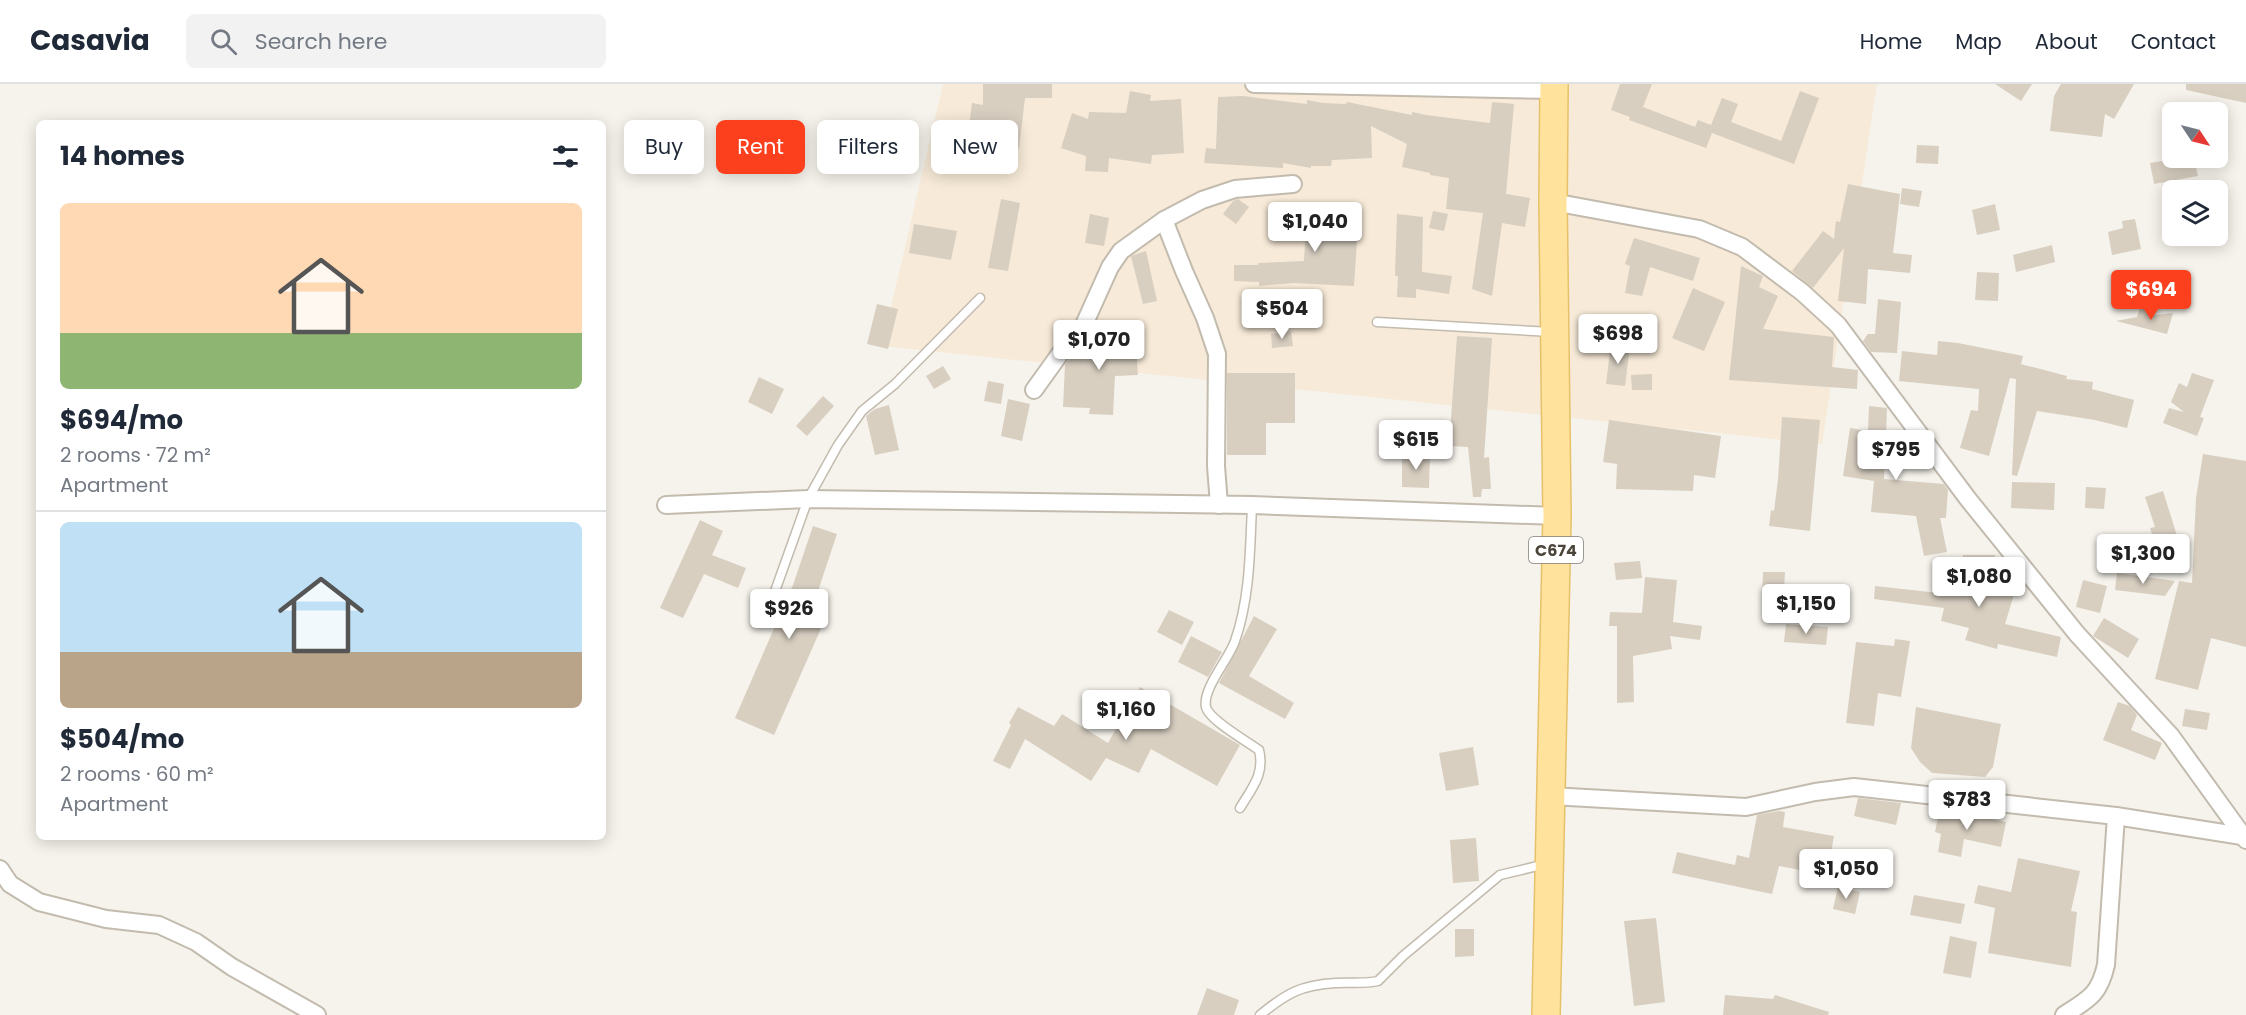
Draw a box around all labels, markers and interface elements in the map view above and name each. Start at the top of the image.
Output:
search box [186,14,606,68]
text: Casavia [30,21,150,60]
icon: search [207,25,240,58]
text: Search here [255,26,387,57]
text: Home [1860,27,1922,56]
text: Map [1955,27,2002,56]
text: About [2035,27,2098,56]
text: Contact [2131,27,2216,56]
north arrow [2162,102,2228,168]
map controls [2162,102,2228,246]
chip: Buy [624,120,704,174]
chip: Rent [716,120,805,174]
chip: Filters [817,120,919,174]
chip: New [931,120,1018,174]
text: 14 homes [60,138,185,174]
icon: filters [549,140,582,173]
button: layers [2162,180,2228,246]
pin: $1,040 [1266,202,1364,253]
text: $1,040 [1282,207,1348,235]
icon: home [267,242,375,350]
pin: $694 [2115,270,2187,321]
text: $694 [2125,275,2177,303]
pin: $504 [1246,289,1318,340]
text: $504 [1256,294,1308,322]
pin: $698 [1582,314,1654,365]
text: $698 [1592,319,1644,347]
pin: $1,070 [1050,320,1148,371]
text: $1,070 [1067,325,1131,353]
text: $694/mo [60,402,183,438]
pin: $615 [1380,420,1452,471]
text: $615 [1393,425,1439,453]
pin: $795 [1860,430,1932,481]
text: $795 [1871,435,1921,463]
text: 2 rooms · 72 m² [60,441,211,469]
text: Apartment [60,471,168,499]
pin: $1,300 [2094,534,2192,585]
road number: C674 [1529,537,1583,563]
text: $1,300 [2111,539,2175,567]
pin: $1,080 [1930,557,2028,608]
icon: home [267,561,375,669]
text: $1,080 [1946,562,2012,590]
pin: $1,150 [1757,584,1855,635]
pin: $926 [753,589,825,640]
text: $1,150 [1776,589,1836,617]
text: $926 [764,594,814,622]
pin: $1,160 [1077,690,1175,741]
text: $1,160 [1096,695,1156,723]
text: $504/mo [60,721,184,757]
text: 2 rooms · 60 m² [60,760,214,788]
pin: $783 [1931,780,2003,831]
text: $783 [1943,785,1991,813]
text: Apartment [60,790,168,818]
pin: $1,050 [1797,849,1895,900]
text: $1,050 [1813,854,1879,882]

